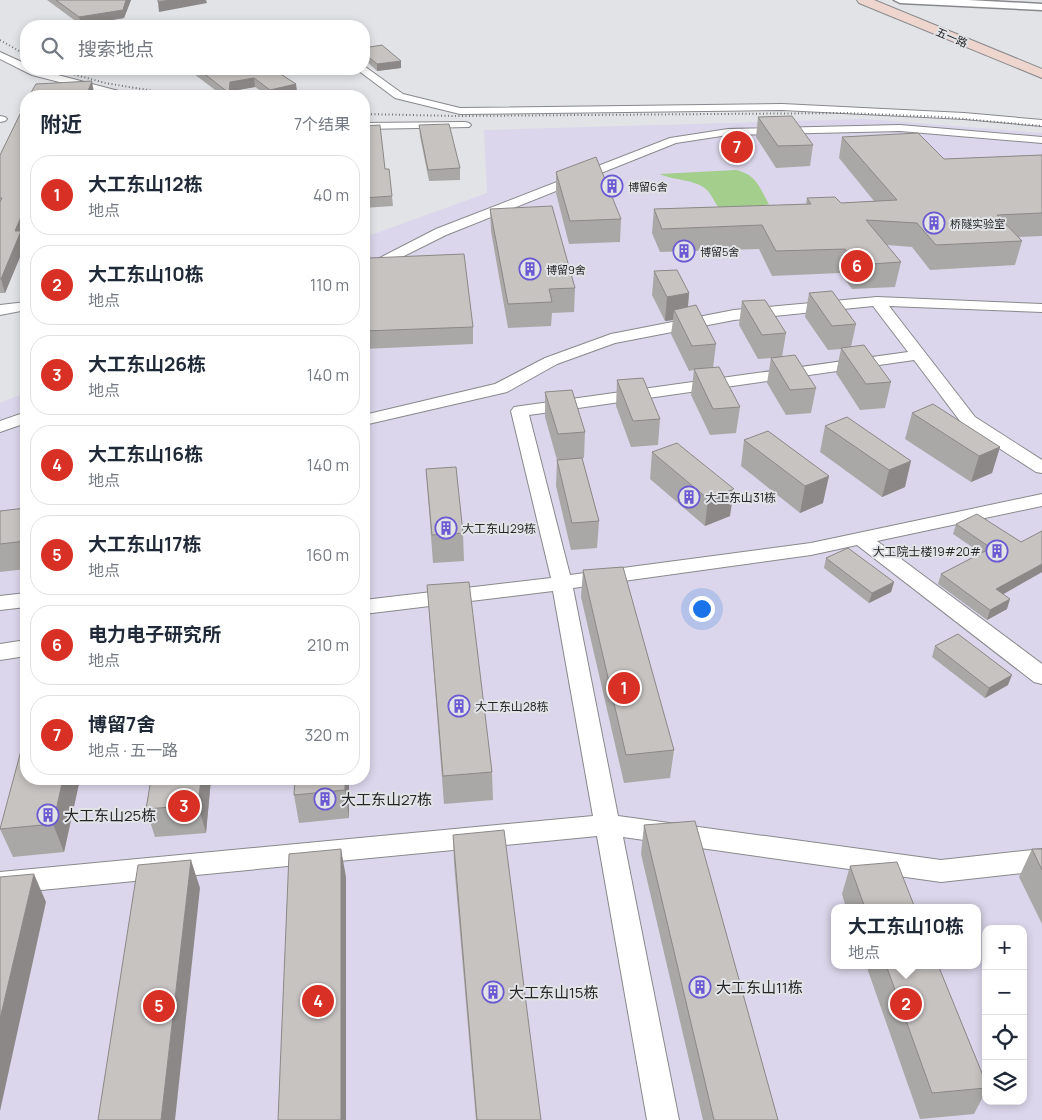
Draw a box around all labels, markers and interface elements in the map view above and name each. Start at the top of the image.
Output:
search box [20,20,370,75]
street label: 五一路 [934,24,970,50]
icon: search [38,34,66,62]
text: 搜索地点 [78,36,154,62]
text: 附近 [40,110,82,138]
text: 7个结果 [294,113,350,135]
pin: 7 [721,128,753,166]
text: 大工东山12栋 [88,171,203,197]
building icon: 博留6舍 [600,174,624,198]
place label: 博留6舍 [628,179,668,194]
text: 1 [53,184,61,206]
text: 40 m [313,184,349,206]
text: 地点 [88,199,120,221]
building icon: 桥隧实验室 [922,211,946,235]
place label: 桥隧实验室 [950,216,1005,231]
building icon: 博留5舍 [672,239,696,263]
place label: 博留5舍 [700,244,739,259]
pin: 6 [841,247,873,285]
building icon: 博留9舍 [518,257,542,281]
text: 大工东山10栋 [88,261,204,287]
place label: 博留9舍 [546,262,586,277]
text: 2 [52,274,62,296]
text: 110 m [310,274,349,296]
text: 地点 [88,289,120,311]
text: 大工东山26栋 [88,351,206,377]
text: 3 [52,364,62,386]
text: 140 m [307,364,349,386]
text: 地点 [88,379,120,401]
text: 大工东山16栋 [88,441,203,467]
text: 4 [52,454,62,476]
text: 140 m [307,454,349,476]
text: 地点 [88,469,120,491]
building icon: 大工东山31栋 [677,485,701,509]
place label: 大工东山31栋 [705,489,776,506]
building icon: 大工东山29栋 [434,516,458,540]
place label: 大工东山29栋 [462,520,536,537]
text: 大工东山17栋 [88,531,201,557]
building icon: 大工院士楼19#20# [985,539,1009,563]
place label: 大工院士楼19#20# [873,543,981,560]
text: 5 [52,544,62,566]
text: 160 m [306,544,349,566]
text: 地点 [88,559,120,581]
your location [689,596,715,622]
text: 电力电子研究所 [88,621,221,647]
text: 6 [52,634,62,656]
text: 210 m [307,634,349,656]
text: 地点 [88,649,120,671]
pin: 1 [608,669,640,707]
building icon: 大工东山28栋 [447,694,471,718]
place label: 大工东山28栋 [475,698,549,715]
text: 博留7舍 [88,711,155,737]
text: 7 [53,724,61,746]
text: 320 m [305,724,349,746]
text: 地点 · 五一路 [88,739,178,761]
pin: 3 [168,787,200,825]
building icon: 大工东山27栋 [313,787,337,811]
place label: 大工东山27栋 [341,789,432,810]
building icon: 大工东山25栋 [36,803,60,827]
place label: 大工东山25栋 [64,805,156,826]
popup [831,904,981,969]
text: 大工东山10栋 [848,913,964,939]
map controls [982,925,1027,1105]
button: + [982,925,1027,970]
text: 地点 [848,941,880,963]
button: − [982,970,1027,1015]
building icon: 大工东山11栋 [688,975,712,999]
place label: 大工东山11栋 [716,977,803,998]
building icon: 大工东山15栋 [481,980,505,1004]
pin: 4 [302,982,334,1020]
place label: 大工东山15栋 [509,982,599,1003]
pin: 2 [890,985,922,1023]
pin: 5 [143,987,175,1025]
button: locate [982,1015,1027,1060]
button: layers [982,1060,1027,1105]

